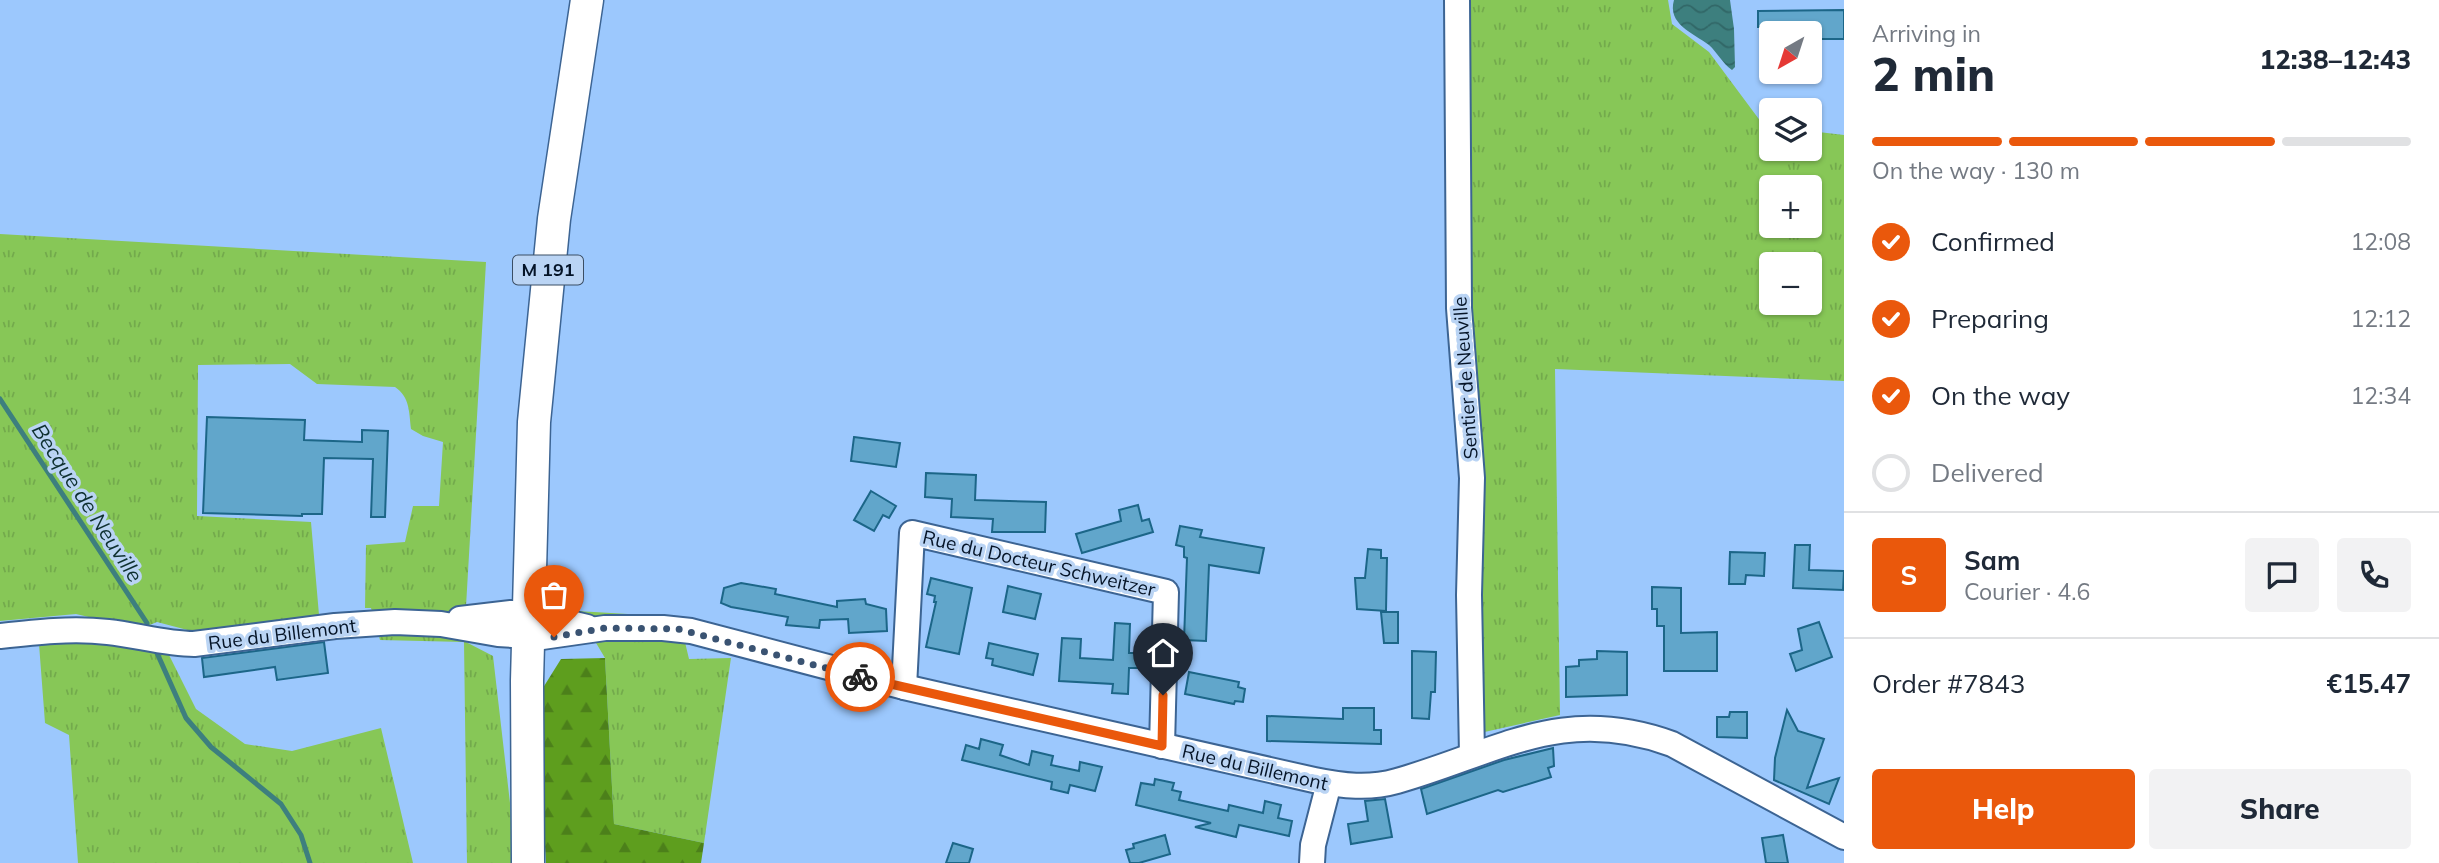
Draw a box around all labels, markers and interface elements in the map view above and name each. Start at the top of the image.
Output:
text: Arriving in [1872,19,1981,48]
north arrow [1759,21,1822,84]
map controls [1759,21,1822,315]
text: 12:38–12:43 [2260,43,2411,76]
text: 2 min [1872,45,1995,103]
button: layers [1759,98,1822,161]
text: On the way · 130 m [1872,156,2080,185]
button: + [1759,175,1822,238]
icon: check [1872,223,1910,261]
text: Confirmed [1931,225,2055,258]
text: 12:08 [2351,227,2411,256]
button: − [1759,252,1822,315]
road number: M 191 [513,256,583,284]
street label: Sentier de Neuville [1447,296,1483,460]
icon: check [1872,300,1910,338]
text: Preparing [1931,302,2049,335]
text: 12:12 [2351,304,2411,333]
icon: check [1872,377,1910,415]
text: On the way [1931,379,2070,412]
text: 12:34 [2351,381,2411,410]
water label: Becque de Neuville [27,418,149,587]
text: Delivered [1931,456,2044,489]
street label: Rue du Docteur Schweitzer [920,525,1158,601]
button: chat [2245,538,2319,612]
button: phone [2337,538,2411,612]
text: Sam [1964,544,2020,577]
text: S [1901,559,1917,592]
pin [524,565,584,637]
icon: bag [535,576,573,614]
text: Courier · 4.6 [1964,577,2090,606]
street label: Rue du Billemont [207,613,358,655]
pin [1133,623,1193,695]
icon: home [1144,634,1182,672]
courier [825,642,895,712]
icon: bike [841,658,879,696]
text: Order #7843 [1872,667,2025,700]
text: €15.47 [2327,667,2411,700]
street label: Rue du Billemont [1180,739,1331,796]
button: Help [1872,769,2135,849]
button: Share [2149,769,2411,849]

